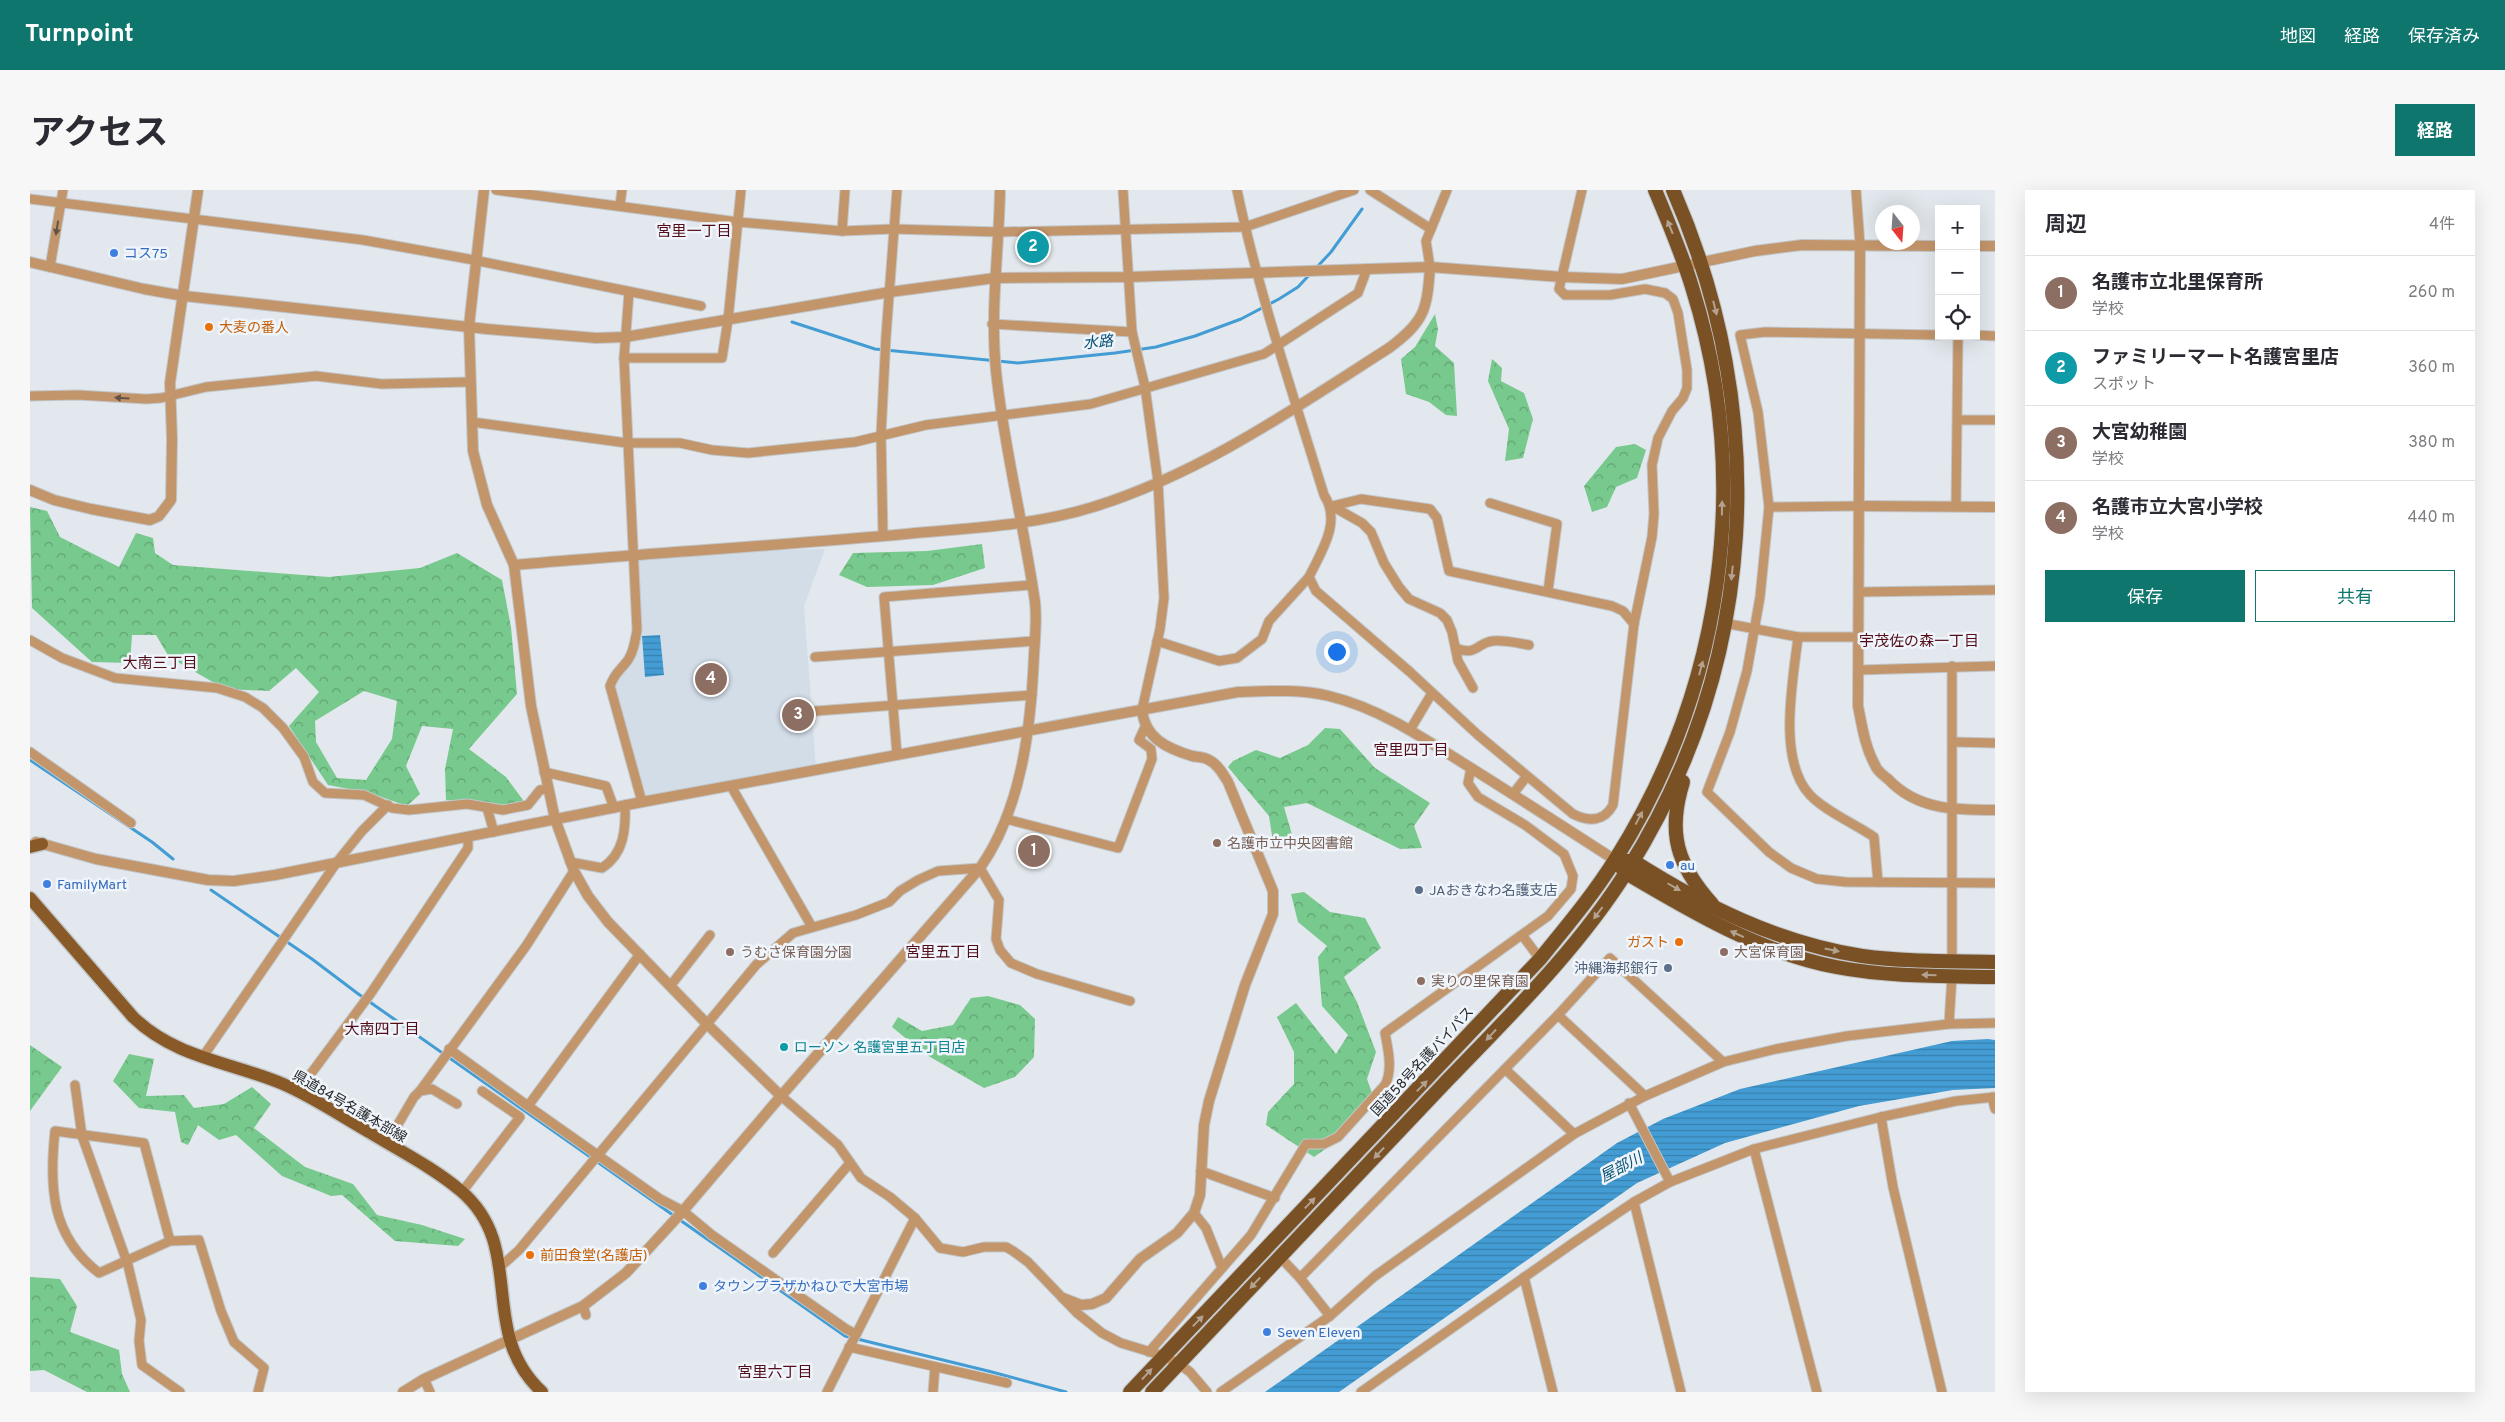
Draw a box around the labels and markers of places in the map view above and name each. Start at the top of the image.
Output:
pin: 2 [1017,228,1049,266]
place label: コス75 [124,246,168,263]
marker: コス75 [108,247,120,259]
place label: 大麦の番人 [219,320,289,337]
marker: 大麦の番人 [203,321,215,333]
pin: 4 [695,660,727,698]
pin: 3 [782,696,814,734]
pin: 1 [1018,832,1050,870]
place label: 名護市立中央図書館 [1227,836,1353,853]
marker: 名護市立中央図書館 [1211,837,1223,849]
place label: au [1680,858,1695,875]
marker: au [1664,859,1676,871]
place label: FamilyMart [57,877,127,894]
marker: FamilyMart [41,878,53,890]
place label: JAおきなわ名護支店 [1429,883,1558,900]
marker: JAおきなわ名護支店 [1413,884,1425,896]
place label: ガスト [1627,935,1669,952]
marker: ガスト [1673,936,1685,948]
place label: うむさ保育園分園 [740,945,852,962]
place label: 大宮保育園 [1734,945,1804,962]
marker: うむさ保育園分園 [724,946,736,958]
marker: 大宮保育園 [1718,946,1730,958]
place label: 沖縄海邦銀行 [1574,961,1658,978]
marker: 沖縄海邦銀行 [1662,962,1674,974]
place label: 実りの里保育園 [1431,974,1529,991]
marker: 実りの里保育園 [1415,975,1427,987]
place label: ローソン 名護宮里五丁目店 [794,1040,965,1057]
marker: ローソン 名護宮里五丁目店 [778,1041,790,1053]
place label: 前田食堂(名護店) [540,1247,648,1265]
marker: 前田食堂(名護店) [524,1249,536,1261]
place label: タウンプラザかねひで大宮市場 [713,1279,909,1296]
marker: タウンプラザかねひで大宮市場 [697,1280,709,1292]
place label: Seven Eleven [1277,1325,1360,1342]
marker: Seven Eleven [1261,1326,1273,1338]

